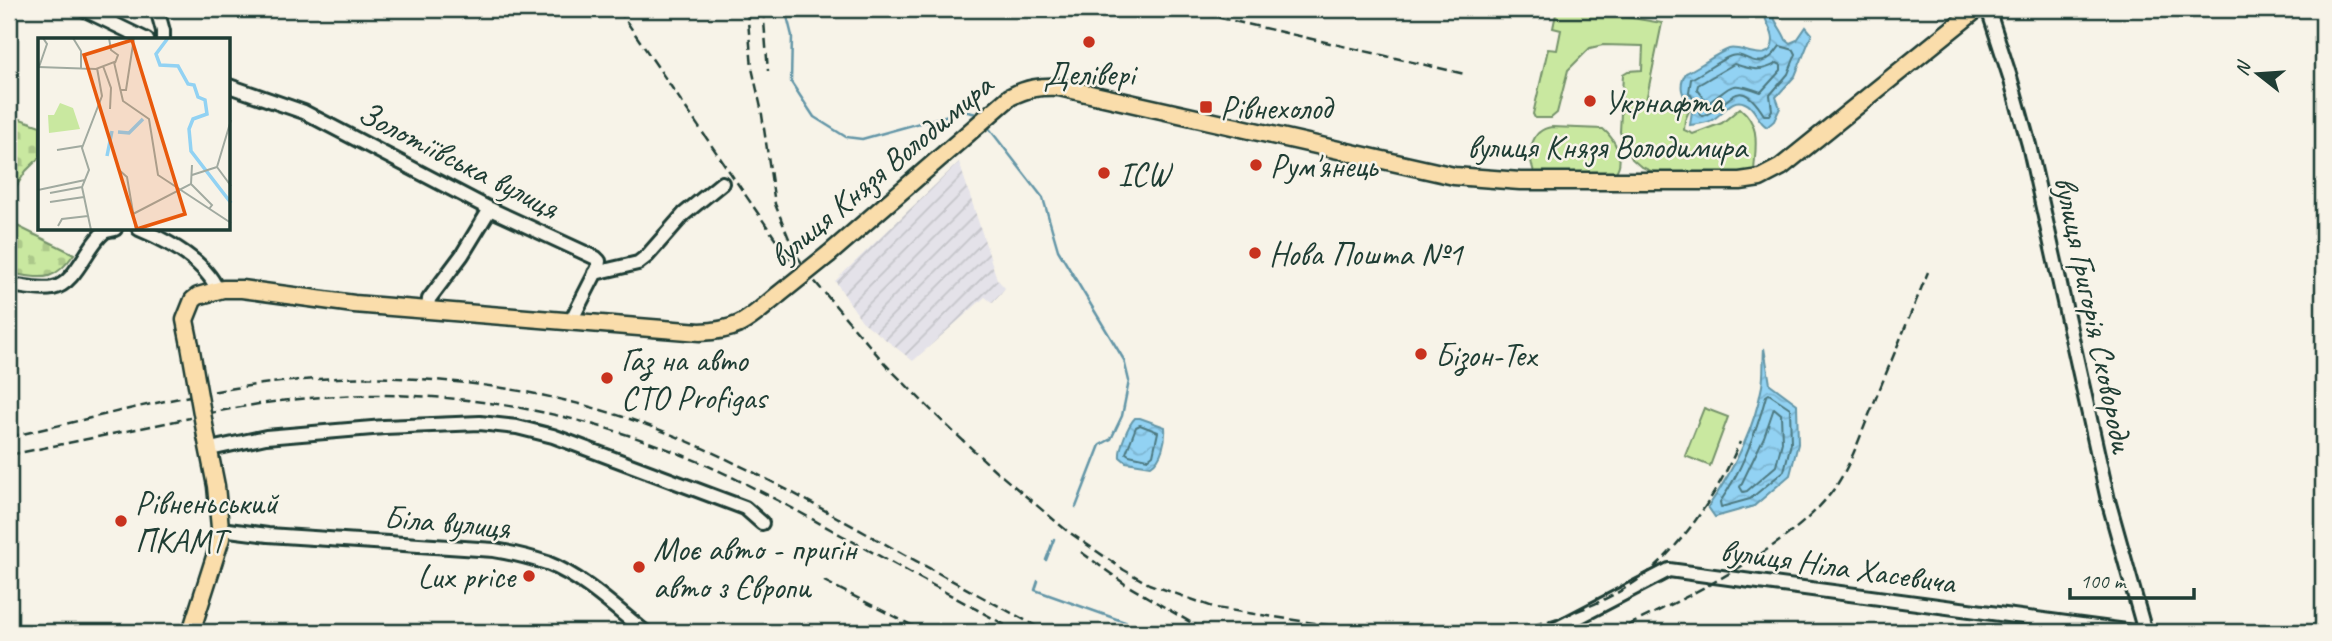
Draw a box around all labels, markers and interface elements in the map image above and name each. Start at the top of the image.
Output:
marker: Делівері [1081,34,1097,50]
inset map [38,38,231,231]
north arrow [2224,38,2294,108]
place label: Делівері [1043,53,1138,95]
text: N [2230,57,2257,78]
street label: вулиця Князя Володимира [760,63,1003,277]
place label: Укрнафта [1604,81,1724,123]
place label: Рівнехолод [1220,87,1335,129]
street label: Золотіївська вулиця [351,91,567,229]
marker: Укрнафта [1582,93,1598,109]
marker: Рівнехолод [1198,99,1214,115]
street label: вулиця Князя Володимира [1467,126,1749,168]
place label: Рум'янець [1270,145,1379,187]
place label: ICW [1118,153,1173,195]
marker: Рум'янець [1248,157,1264,173]
marker: ICW [1096,165,1112,181]
street label: вулиця Григорія Сковороди [2044,172,2144,458]
place label: Нова Пошта №1 [1269,233,1465,275]
marker: Нова Пошта №1 [1247,245,1263,261]
place label: Бізон-Тех [1435,334,1539,376]
place label: Газ на авто СТО Profigas [621,339,769,419]
marker: Бізон-Тех [1413,346,1429,362]
marker: Газ на авто СТО Profigas [599,370,615,386]
place label: Рівненьський ПКАМТ [135,482,280,562]
street label: Біла вулиця [382,496,512,548]
marker: Рівненьський ПКАМТ [113,513,129,529]
place label: Моє авто - пригін авто з Європи [653,528,859,608]
street label: вулиця Ніла Хасевича [1718,529,1960,603]
place label: Lux price [417,556,517,598]
scale bar [2070,557,2194,601]
marker: Моє авто - пригін авто з Європи [631,559,647,575]
marker: Lux price [521,568,537,584]
text: 100 m [2080,568,2127,594]

